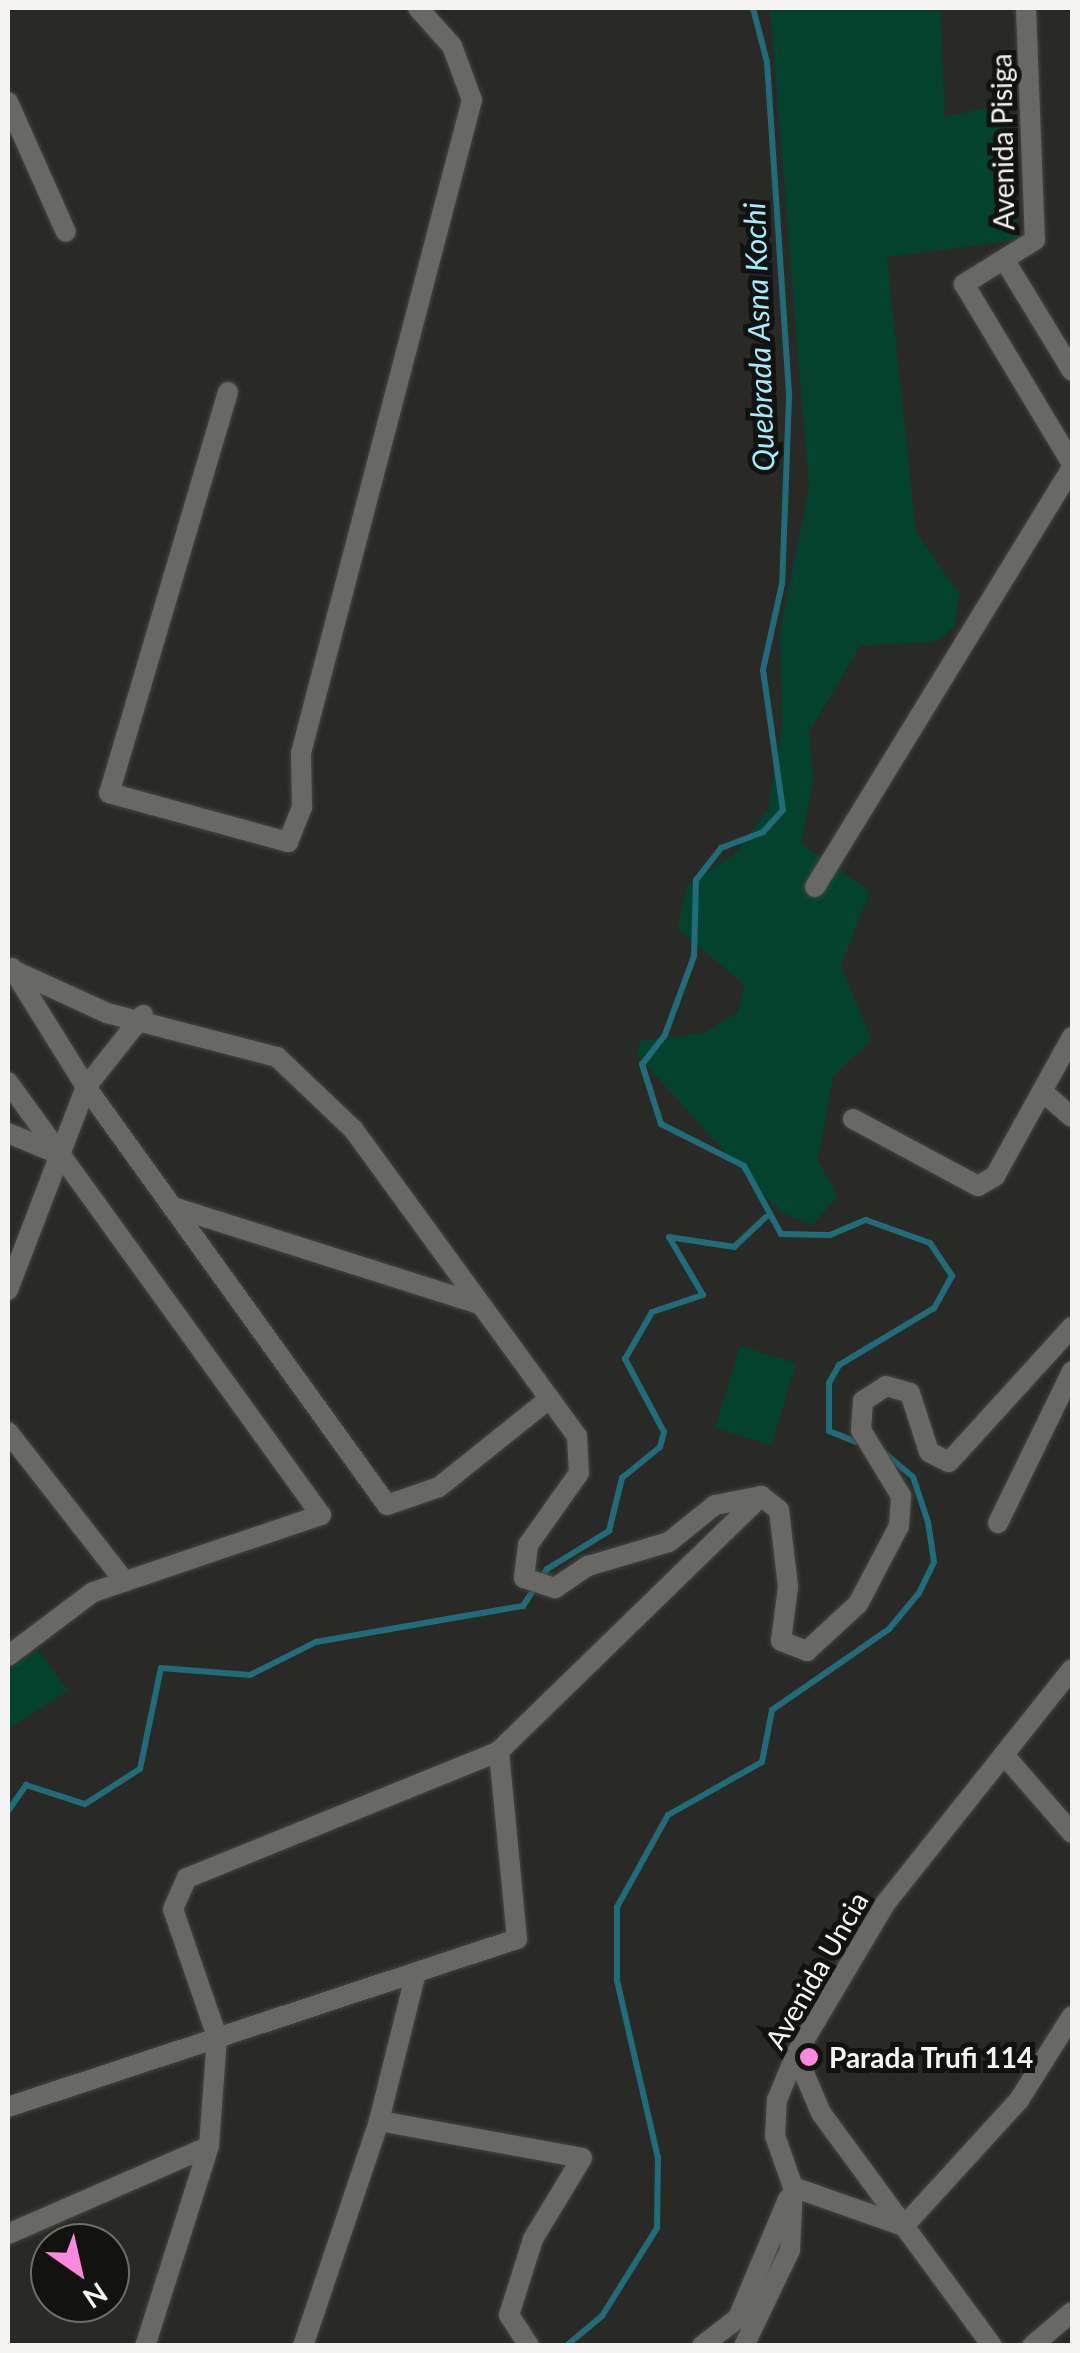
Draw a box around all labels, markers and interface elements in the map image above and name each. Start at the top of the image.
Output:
street label: Avenida Pisiga [984,53,1020,231]
water label: Quebrada Asna Kochi [735,202,781,472]
street label: Avenida Uncia [758,1886,874,2054]
place label: Parada Trufi 114 [829,2040,1034,2074]
marker: Parada Trufi 114 [798,2046,820,2068]
north arrow [30,2223,130,2323]
text: N [77,2276,114,2316]

